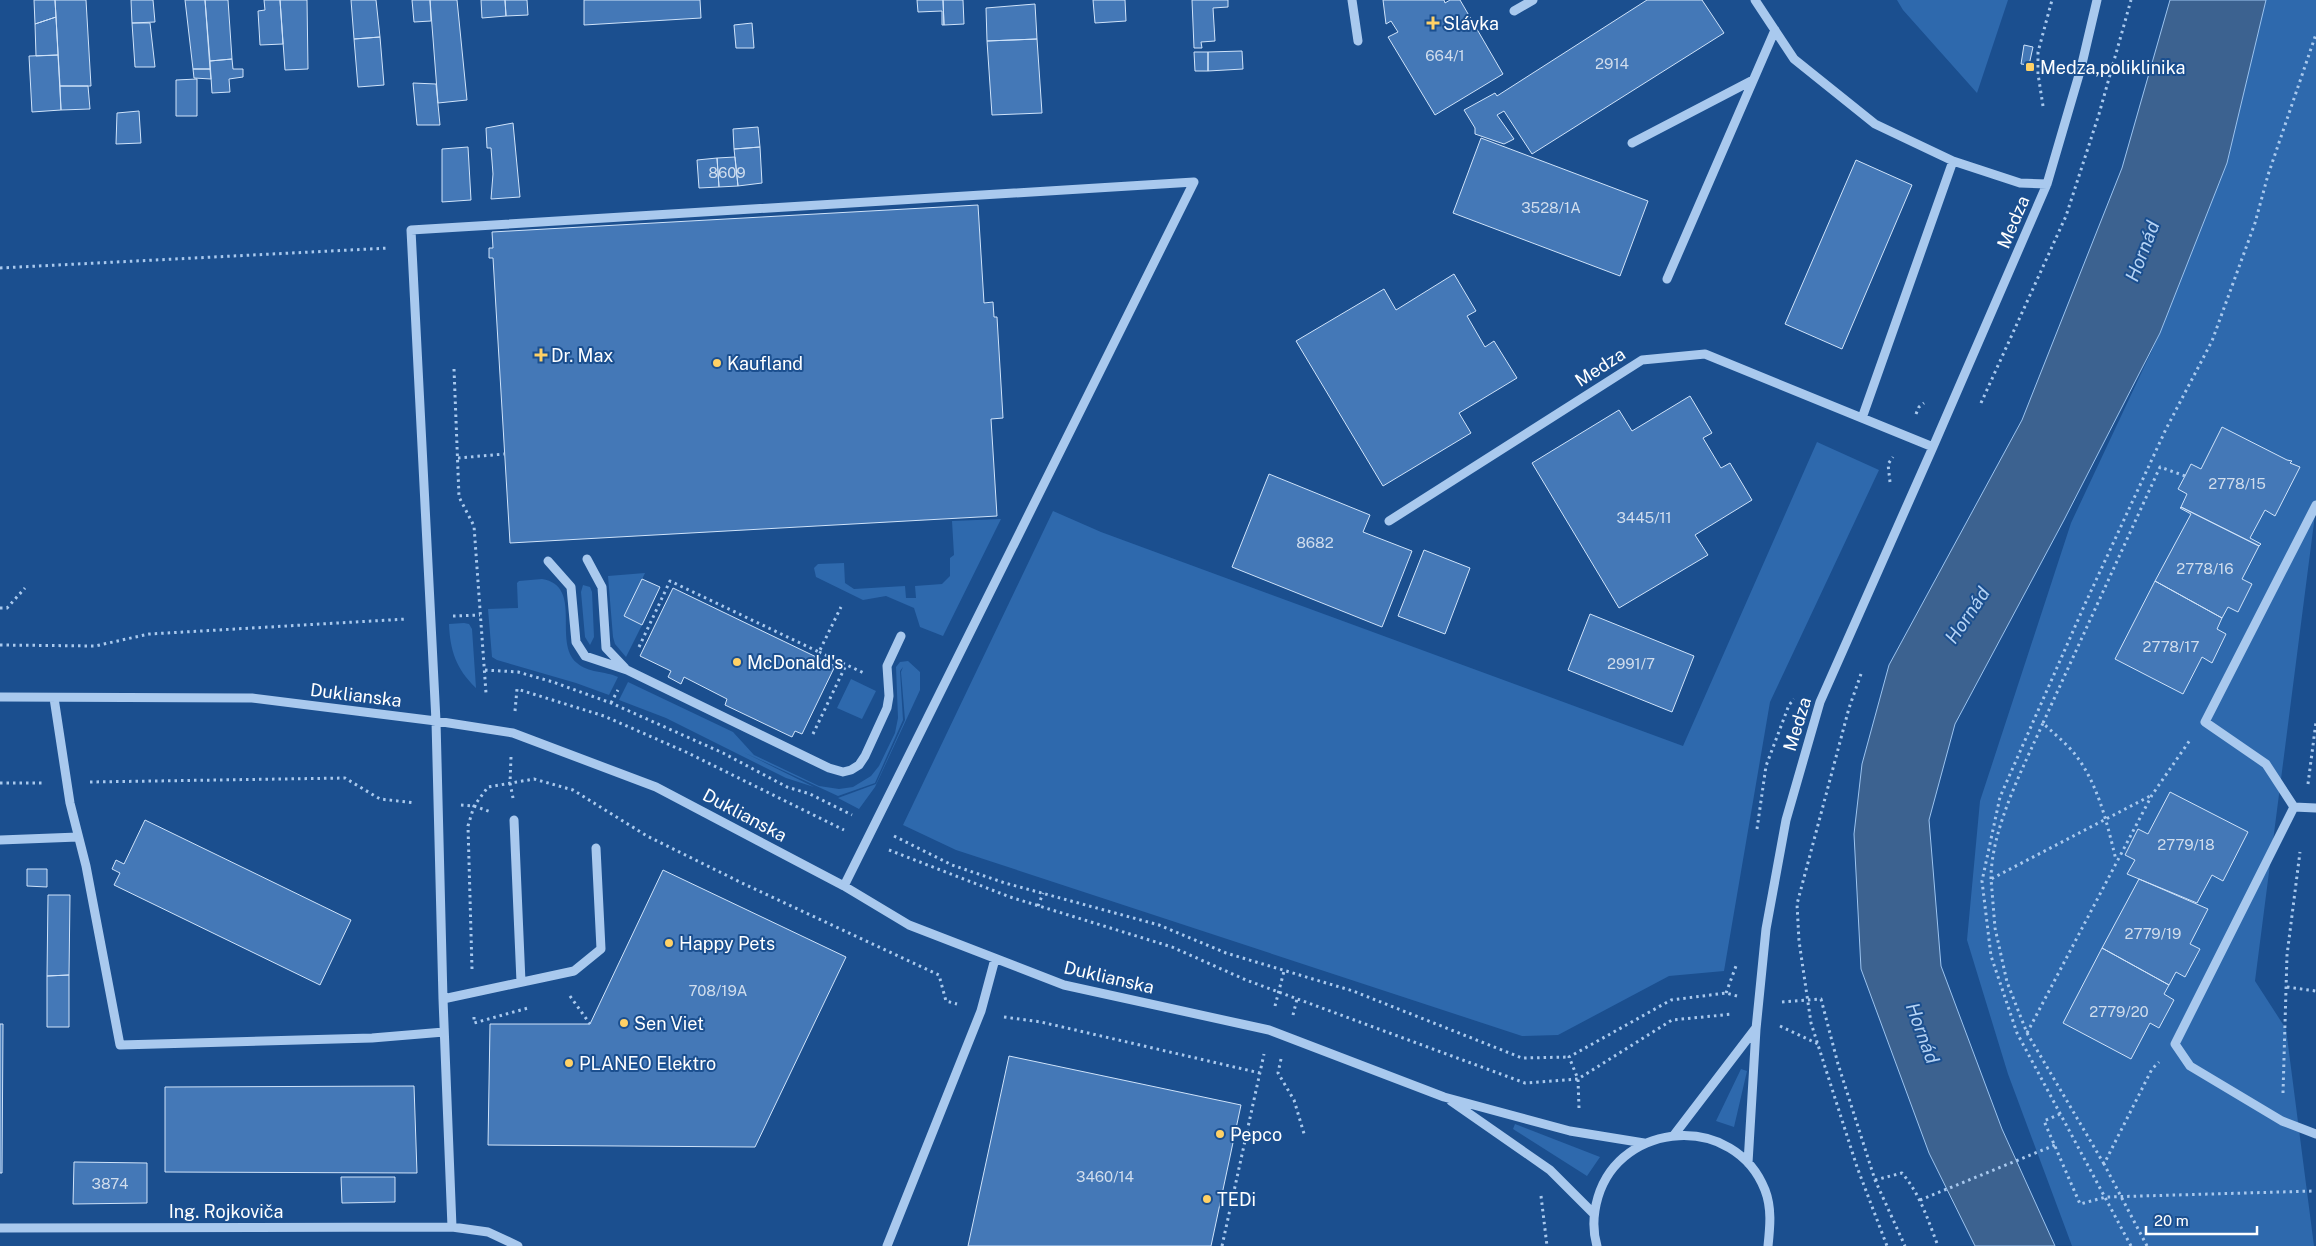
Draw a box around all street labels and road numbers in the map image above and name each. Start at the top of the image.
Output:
street label: Medza [1993,192,2033,252]
street label: Medza [1571,343,1629,391]
street label: Duklianska [309,679,403,711]
street label: Medza [1779,694,1815,754]
street label: Duklianska [699,784,791,846]
street label: Duklianska [1062,956,1156,998]
street label: Ing. Rojkoviča [169,1201,283,1222]

